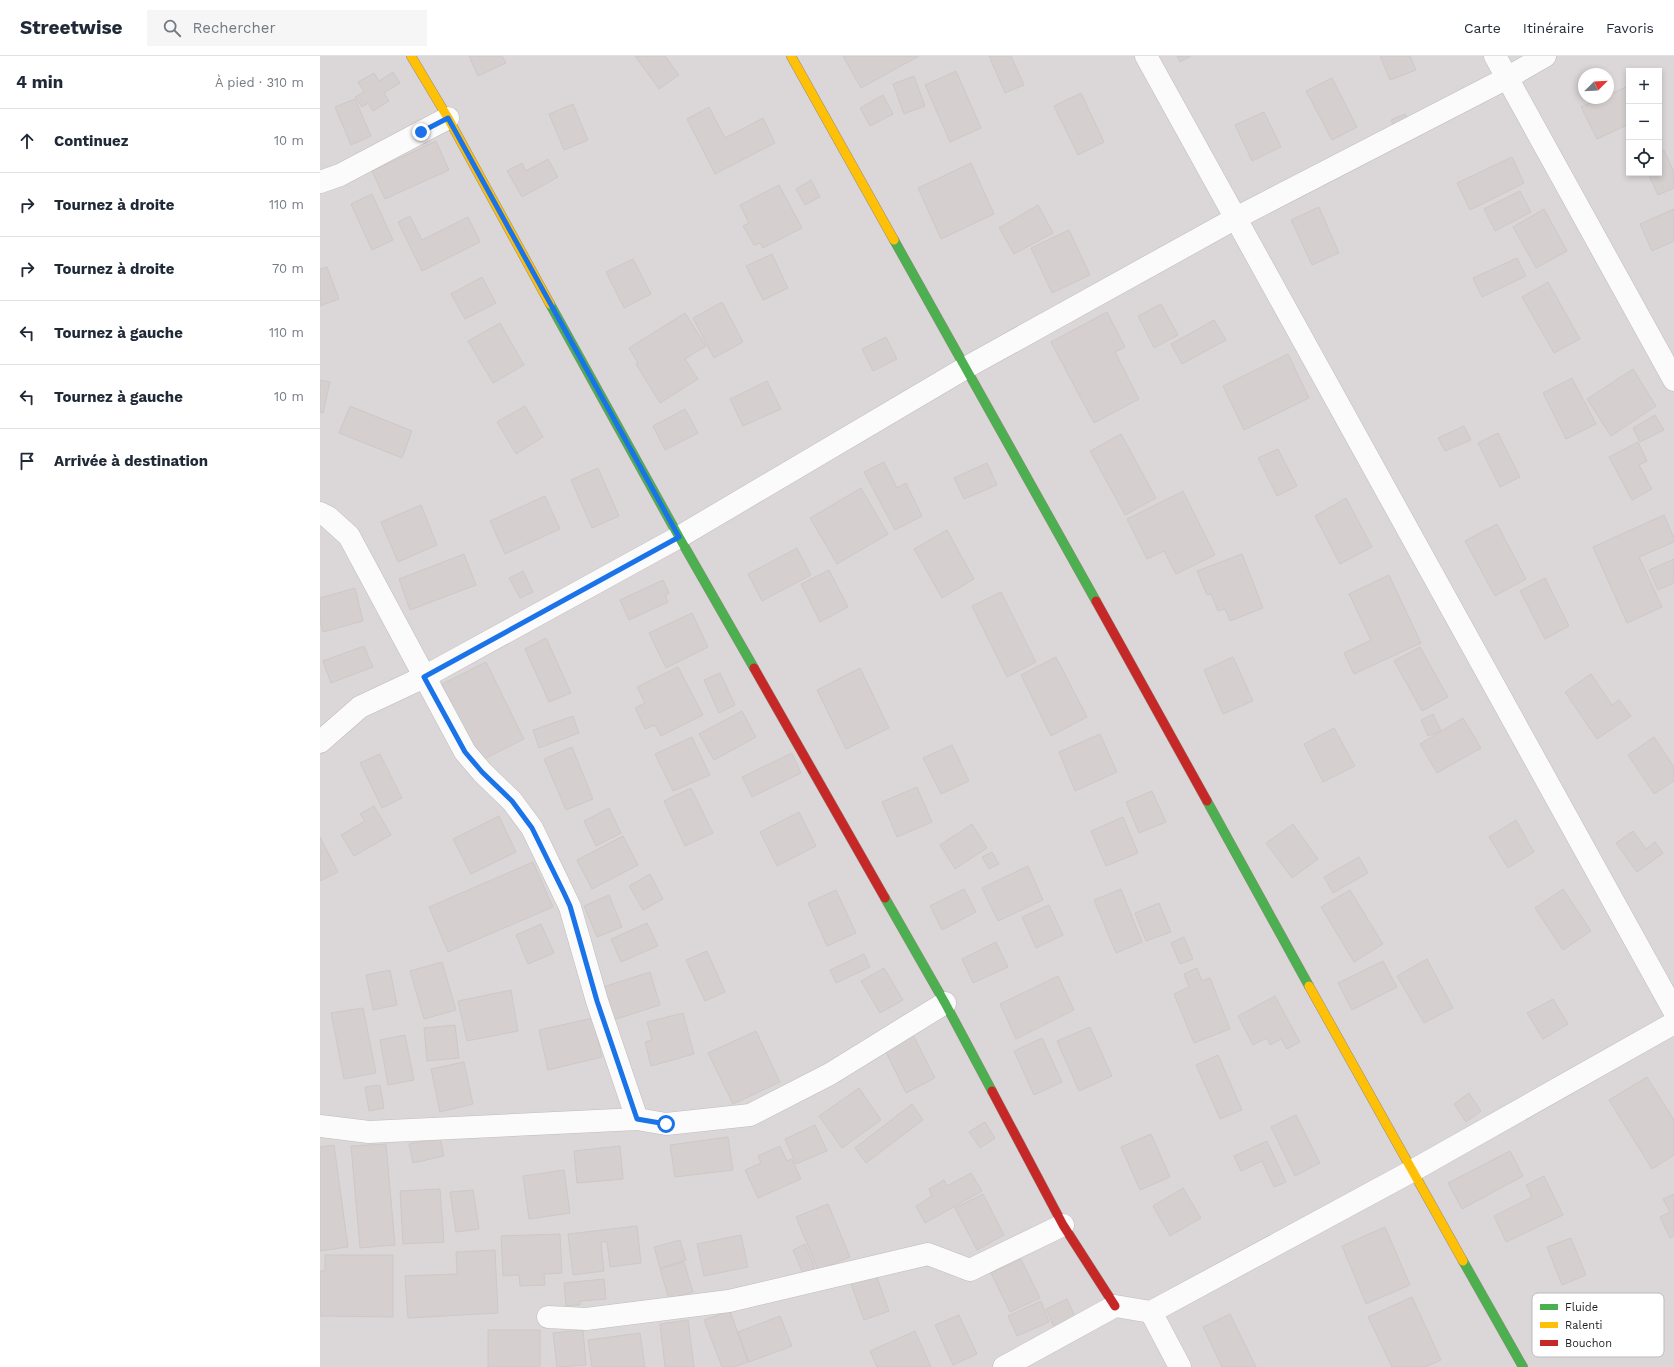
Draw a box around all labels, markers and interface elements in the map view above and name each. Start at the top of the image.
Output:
search box [147,10,427,46]
text: Streetwise [20,16,123,39]
icon: search [161,17,183,39]
text: Rechercher [193,19,276,37]
text: Carte [1464,20,1501,36]
text: Itinéraire [1523,20,1584,36]
text: Favoris [1606,20,1654,36]
north arrow [1578,68,1614,104]
map controls [1626,68,1662,176]
button: + [1626,68,1662,104]
text: 4 min [16,72,63,92]
text: À pied · 310 m [215,75,304,90]
button: − [1626,104,1662,140]
route end [412,123,430,141]
icon: ahead [16,130,38,152]
text: Continuez [54,132,128,150]
text: 10 m [274,133,304,148]
button: locate [1626,140,1662,176]
icon: right [16,194,38,216]
text: Tournez à droite [54,196,174,214]
text: 110 m [269,197,304,212]
icon: right [16,258,38,280]
text: Tournez à droite [54,260,174,278]
text: 70 m [272,261,304,276]
icon: left [16,322,38,344]
text: Tournez à gauche [54,324,183,342]
text: 110 m [269,325,304,340]
icon: left [16,386,38,408]
text: Tournez à gauche [54,388,183,406]
text: 10 m [274,389,304,404]
icon: arrive [16,450,38,472]
text: Arrivée à destination [54,452,208,470]
route start [657,1115,675,1133]
legend [1532,1293,1664,1357]
text: Fluide [1565,1301,1598,1314]
text: Ralenti [1565,1319,1603,1332]
text: Bouchon [1565,1337,1612,1350]

